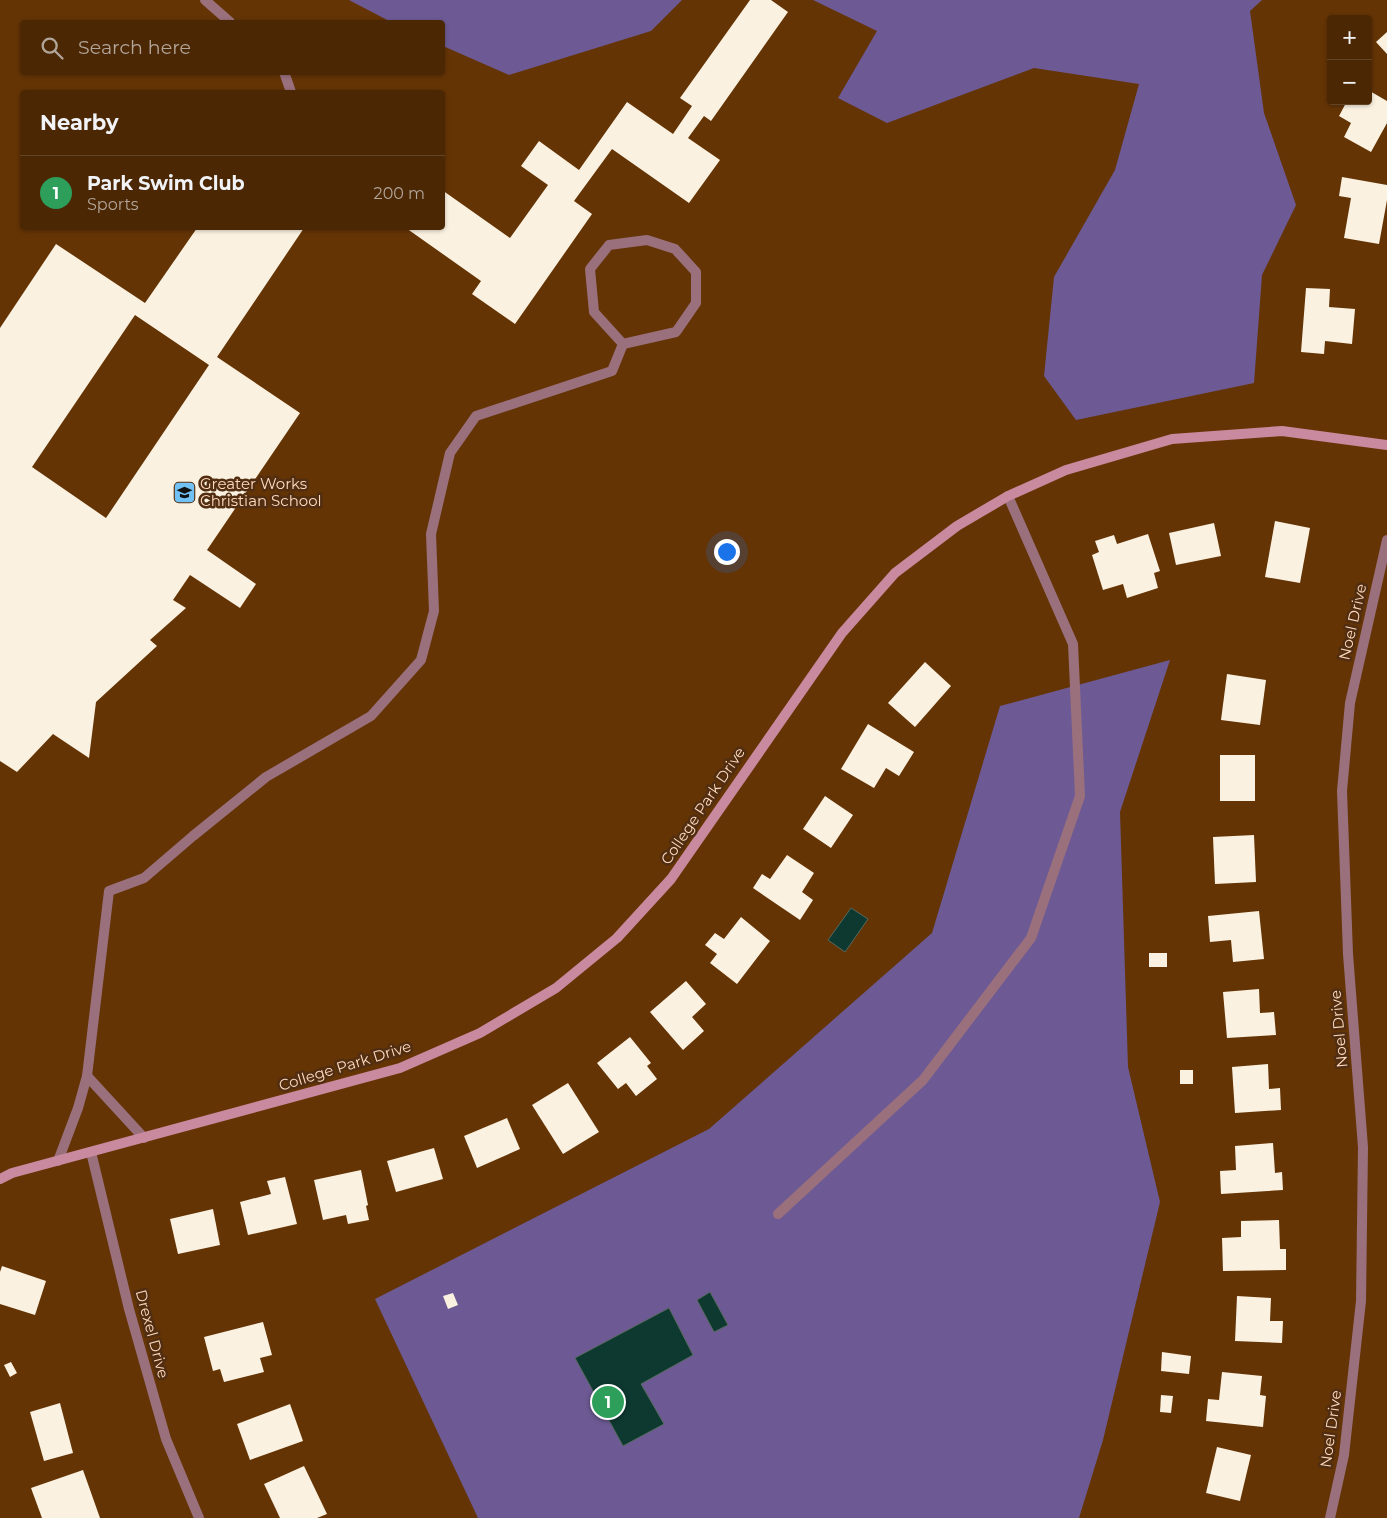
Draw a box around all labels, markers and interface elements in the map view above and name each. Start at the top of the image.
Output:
map controls [1327,15,1372,105]
button: + [1327,15,1372,60]
search box [20,20,445,75]
icon: search [38,34,66,62]
text: Search here [78,36,191,59]
button: − [1327,60,1372,105]
text: Nearby [40,110,119,135]
text: Park Swim Club [87,172,245,195]
text: 1 [53,184,59,203]
text: 200 m [374,184,425,203]
text: Sports [87,195,139,214]
place label: Greater Works Christian School [200,474,322,510]
school or university icon: Greater Works Christian School [172,481,196,505]
your location [714,539,740,565]
street label: Noel Drive [1334,582,1371,662]
street label: College Park Drive [656,743,749,868]
street label: Noel Drive [1326,989,1351,1069]
street label: College Park Drive [276,1036,413,1095]
street label: Drexel Drive [132,1287,173,1380]
pin: 1 [592,1383,624,1421]
street label: Noel Drive [1316,1389,1345,1469]

